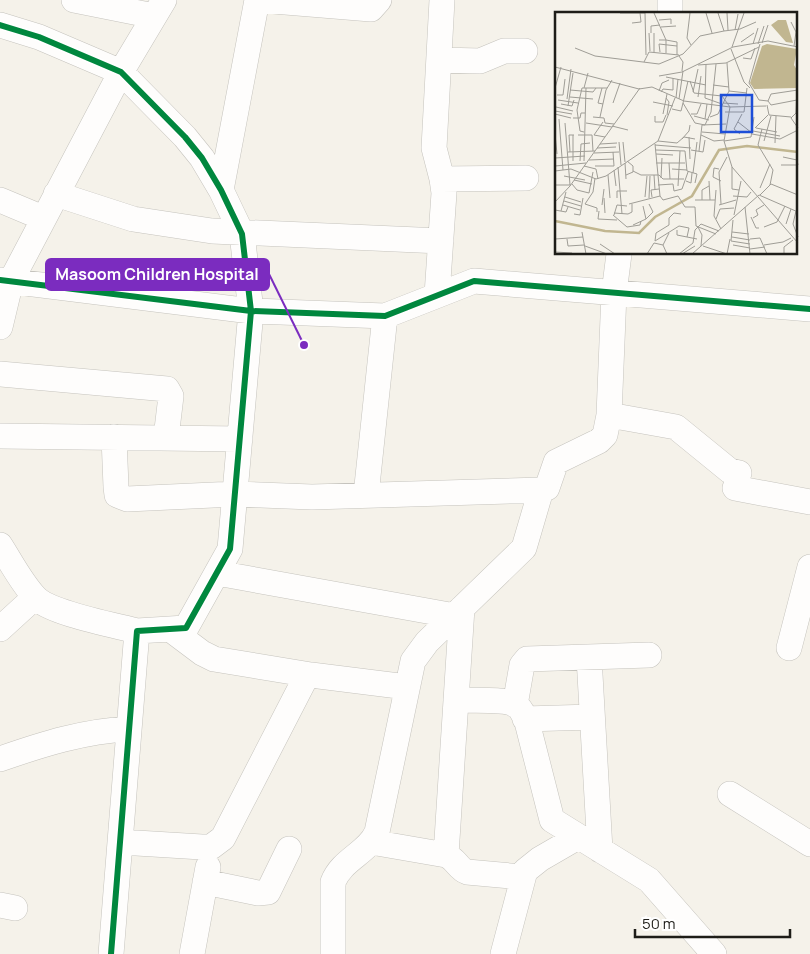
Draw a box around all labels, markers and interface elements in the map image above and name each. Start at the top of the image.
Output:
inset map [555,12,798,255]
callout: Masoom Children Hospital [46,259,269,290]
text: Masoom Children Hospital [55,263,259,285]
scale bar [635,906,790,938]
text: 50 m [642,913,676,934]

